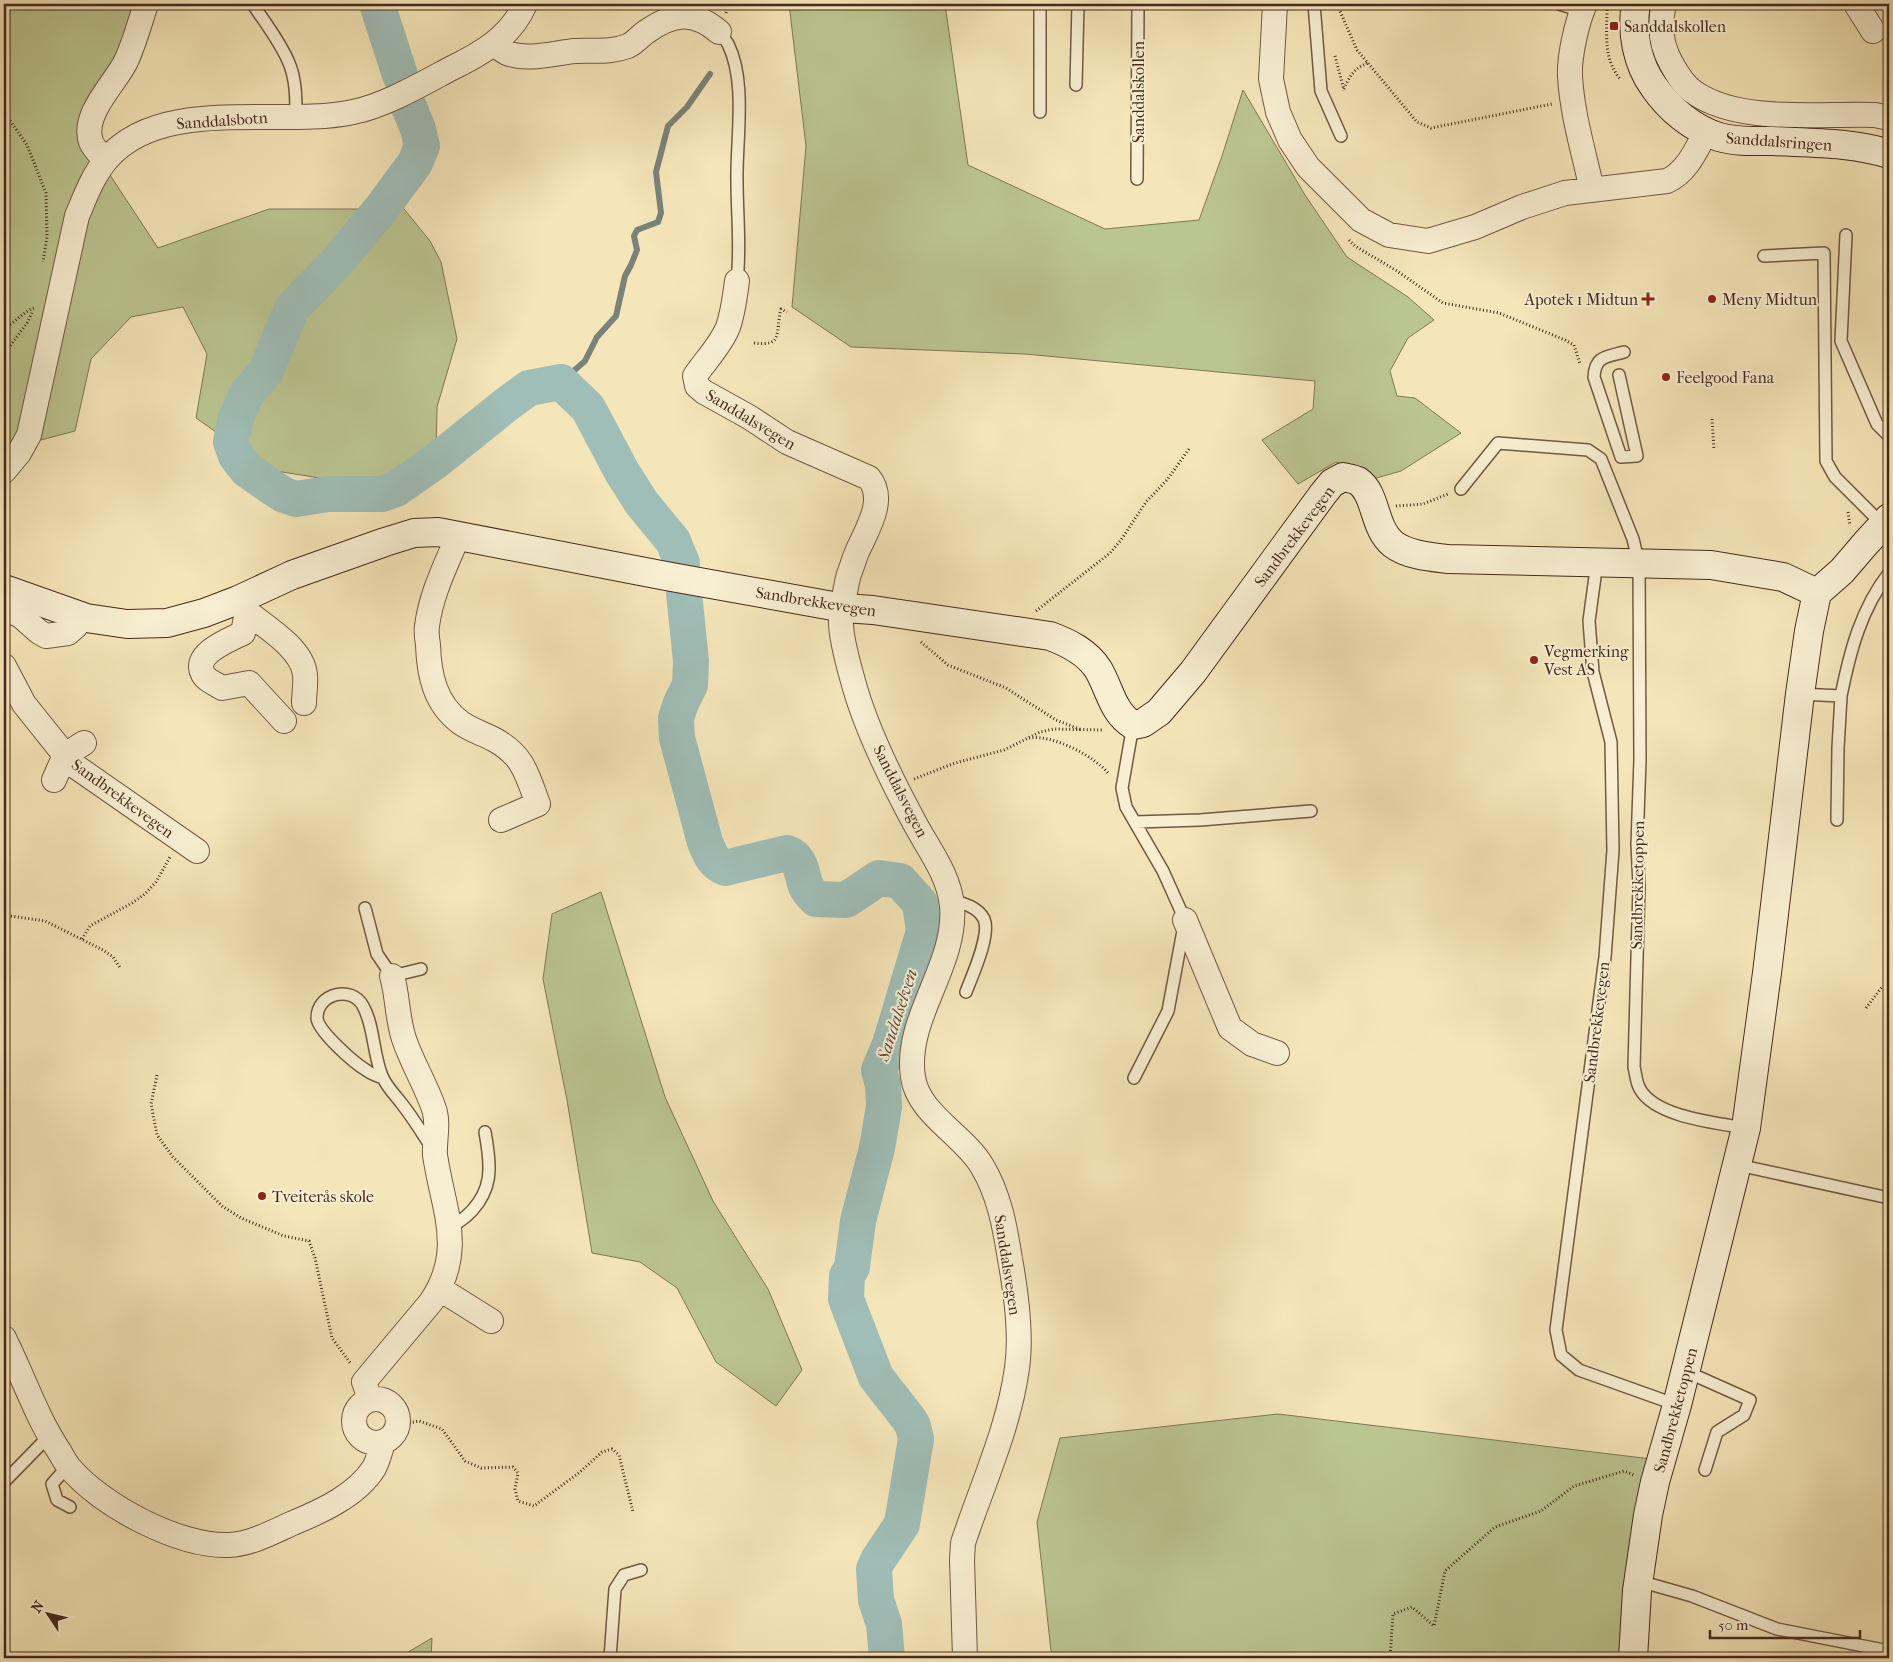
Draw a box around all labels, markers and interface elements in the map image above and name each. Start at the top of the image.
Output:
place label: Sanddalskollen [1624,17,1727,36]
marker: Sanddalskollen [1608,20,1620,32]
street label: Sanddalskollen [1129,40,1148,143]
street label: Sanddalsbotn [176,108,269,133]
street label: Sanddalsringen [1725,128,1834,155]
place label: Apotek 1 Midtun [1524,290,1639,309]
place label: Meny Midtun [1722,290,1818,309]
marker: Apotek 1 Midtun [1642,293,1654,305]
marker: Meny Midtun [1706,293,1718,305]
place label: Feelgood Fana [1676,368,1775,387]
marker: Feelgood Fana [1660,371,1672,383]
street label: Sanddalsvegen [702,385,800,454]
street label: Sandbrekkevegen [1250,481,1339,591]
street label: Sandbrekkevegen [754,583,878,621]
place label: Vegmerking Vest AS [1543,642,1629,679]
marker: Vegmerking Vest AS [1528,654,1540,666]
street label: Sanddalsvegen [869,742,932,841]
street label: Sandbrekkevegen [68,755,178,842]
street label: Sandbrekketoppen [1627,820,1648,950]
street label: Sandbrekkevegen [1580,960,1613,1084]
water label: Sandalselven [872,966,922,1065]
place label: Tveiterås skole [272,1187,374,1206]
marker: Tveiterås skole [256,1190,268,1202]
street label: Sanddalsvegen [990,1214,1025,1317]
street label: Sandbrekketoppen [1650,1345,1702,1475]
north arrow [22,1590,72,1640]
text: N [28,1597,48,1616]
scale bar [1710,1607,1860,1639]
text: 50 m [1718,1616,1749,1634]

